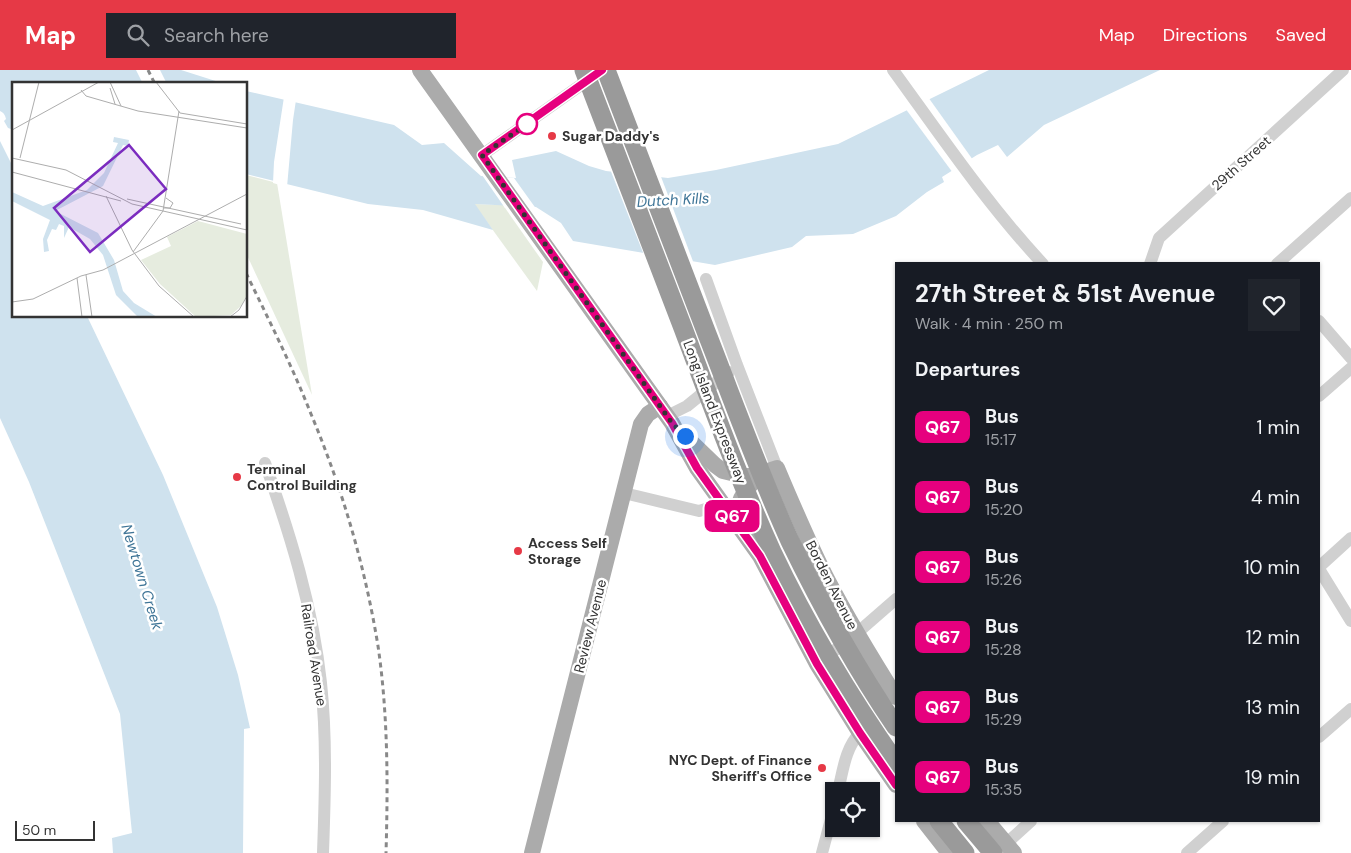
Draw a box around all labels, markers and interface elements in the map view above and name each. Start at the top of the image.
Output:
search box [106,13,456,58]
text: Map [25,20,76,51]
icon: search [124,21,152,49]
text: Search here [164,23,269,48]
text: Map [1099,23,1135,47]
text: Directions [1163,23,1248,47]
text: Saved [1276,23,1326,47]
inset map [12,82,248,318]
unlabelled marker [516,113,538,135]
place label: Sugar Daddy's [562,127,660,145]
marker: Sugar Daddy's [546,130,558,142]
street label: 29th Street [1208,132,1274,194]
water label: Dutch Kills [636,188,710,212]
text: 27th Street & 51st Avenue [915,278,1215,309]
button: heart [1248,279,1300,331]
text: Walk · 4 min · 250 m [915,313,1063,334]
street label: Long Island Expressway [679,338,751,487]
text: Departures [915,357,1020,382]
text: Bus [985,404,1019,429]
text: Q67 [925,415,960,439]
text: 1 min [1257,415,1300,440]
your location [673,424,698,449]
text: 15:17 [985,429,1017,450]
place label: Terminal Control Building [247,460,357,494]
marker: Terminal Control Building [231,471,243,483]
text: Bus [985,474,1019,499]
text: Q67 [925,485,960,509]
text: 4 min [1251,485,1300,510]
text: 15:20 [985,499,1023,520]
line badge: Q67 [703,500,761,532]
text: Q67 [715,504,750,528]
water label: Newtown Creek [116,522,168,633]
place label: Access Self Storage [528,534,607,568]
street label: Borden Avenue [802,537,862,633]
text: Bus [985,544,1019,569]
marker: Access Self Storage [512,545,524,557]
text: Q67 [925,555,960,579]
text: 10 min [1244,555,1300,580]
text: 15:26 [985,569,1022,590]
street label: Review Avenue [570,577,610,675]
street label: Railroad Avenue [297,603,331,707]
text: Bus [985,614,1019,639]
text: Q67 [925,625,960,649]
text: 12 min [1246,625,1300,650]
text: 15:28 [985,639,1022,660]
text: Bus [985,684,1019,709]
text: Q67 [925,695,960,719]
text: 13 min [1245,695,1300,720]
text: 15:29 [985,709,1022,730]
place label: NYC Dept. of Finance Sheriff's Office [669,751,812,785]
text: Bus [985,754,1019,779]
marker: NYC Dept. of Finance Sheriff's Office [816,762,828,774]
text: Q67 [925,765,960,789]
text: 19 min [1245,765,1300,790]
text: 15:35 [985,779,1022,800]
map controls [825,782,880,837]
button: locate [825,782,880,837]
scale bar [15,818,95,841]
text: 50 m [22,821,56,839]

